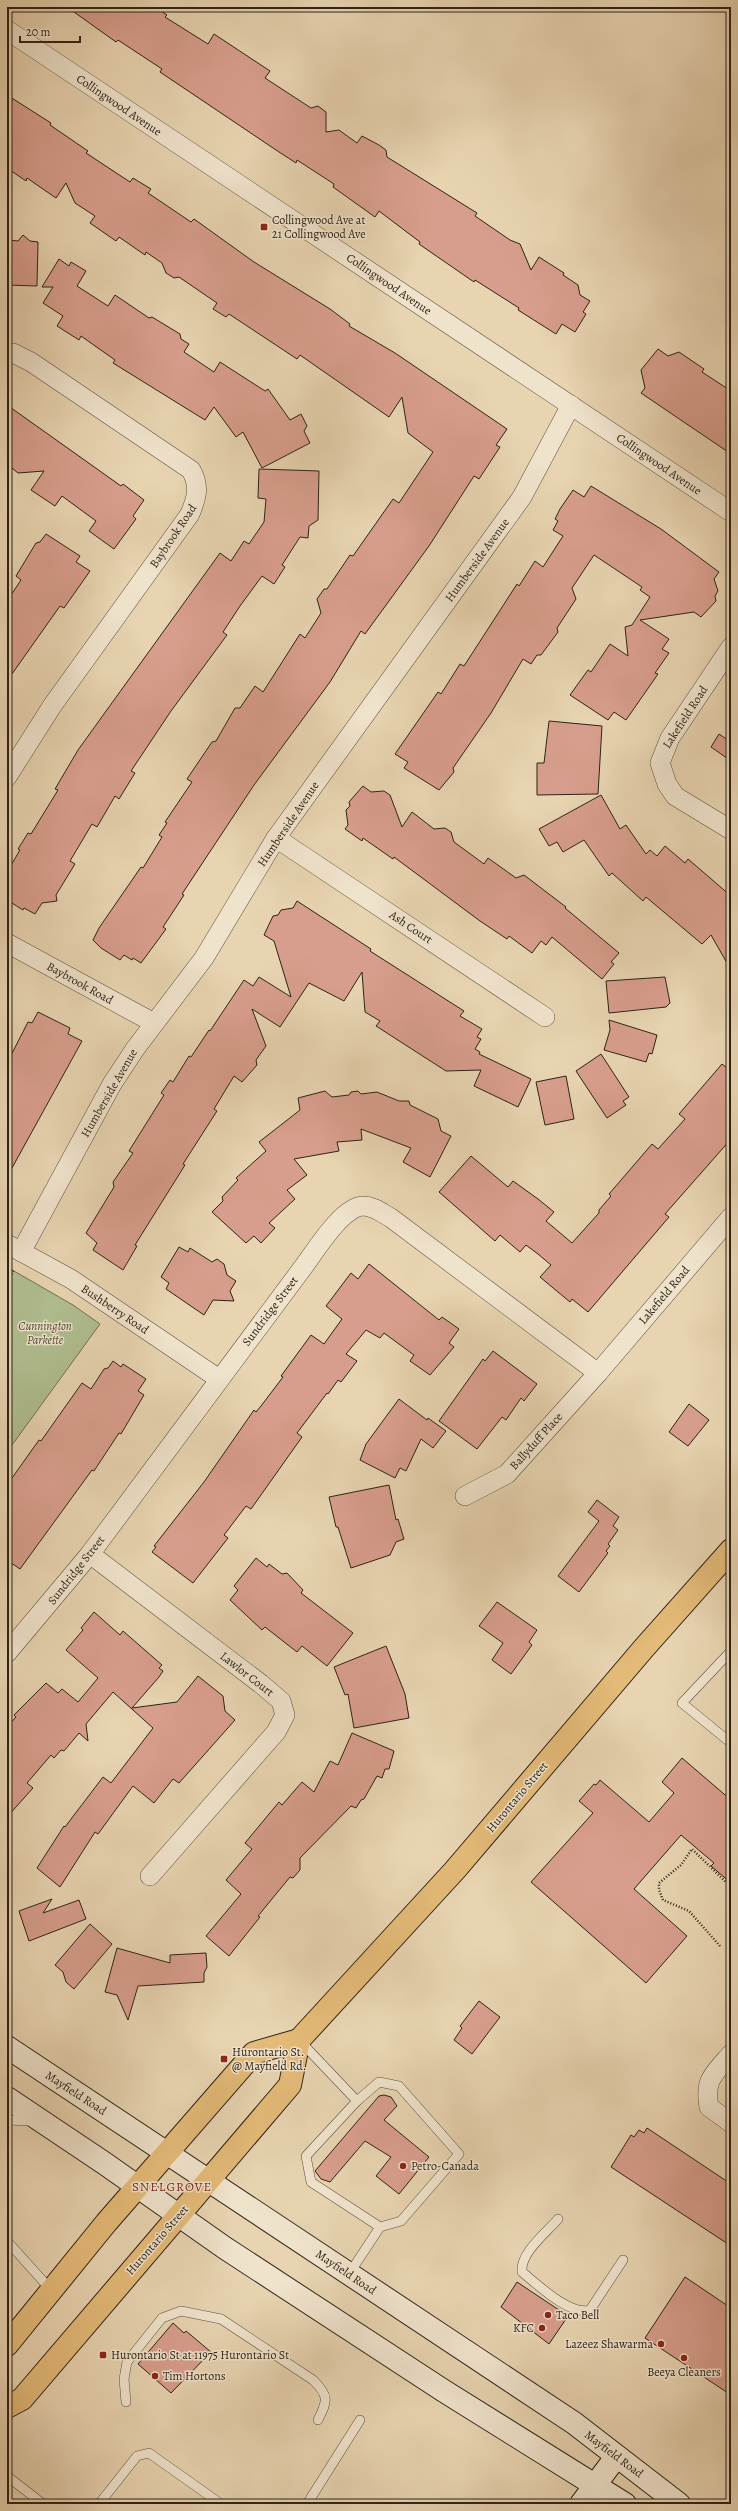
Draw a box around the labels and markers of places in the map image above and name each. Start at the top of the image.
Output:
place label: Collingwood Ave at 21 Collingwood Ave [272,212,366,242]
marker: Collingwood Ave at 21 Collingwood Ave [259,222,269,232]
place label: Hurontario St. @ Mayfield Rd. [232,2044,306,2074]
marker: Hurontario St. @ Mayfield Rd. [219,2054,229,2064]
place label: Petro-Canada [411,2158,479,2174]
marker: Petro-Canada [398,2161,408,2171]
place label: Taco Bell [556,2307,599,2323]
marker: Taco Bell [543,2310,553,2320]
place label: KFC [513,2320,534,2336]
marker: KFC [537,2323,547,2333]
place label: Lazeez Shawarma [565,2336,653,2352]
marker: Lazeez Shawarma [656,2339,666,2349]
place label: Hurontario St at 11975 Hurontario St [111,2347,289,2363]
marker: Hurontario St at 11975 Hurontario St [98,2350,108,2360]
marker: Beeya Cleaners [679,2353,689,2363]
place label: Beeya Cleaners [647,2364,721,2380]
place label: Tim Hortons [163,2368,226,2384]
marker: Tim Hortons [150,2371,160,2381]

